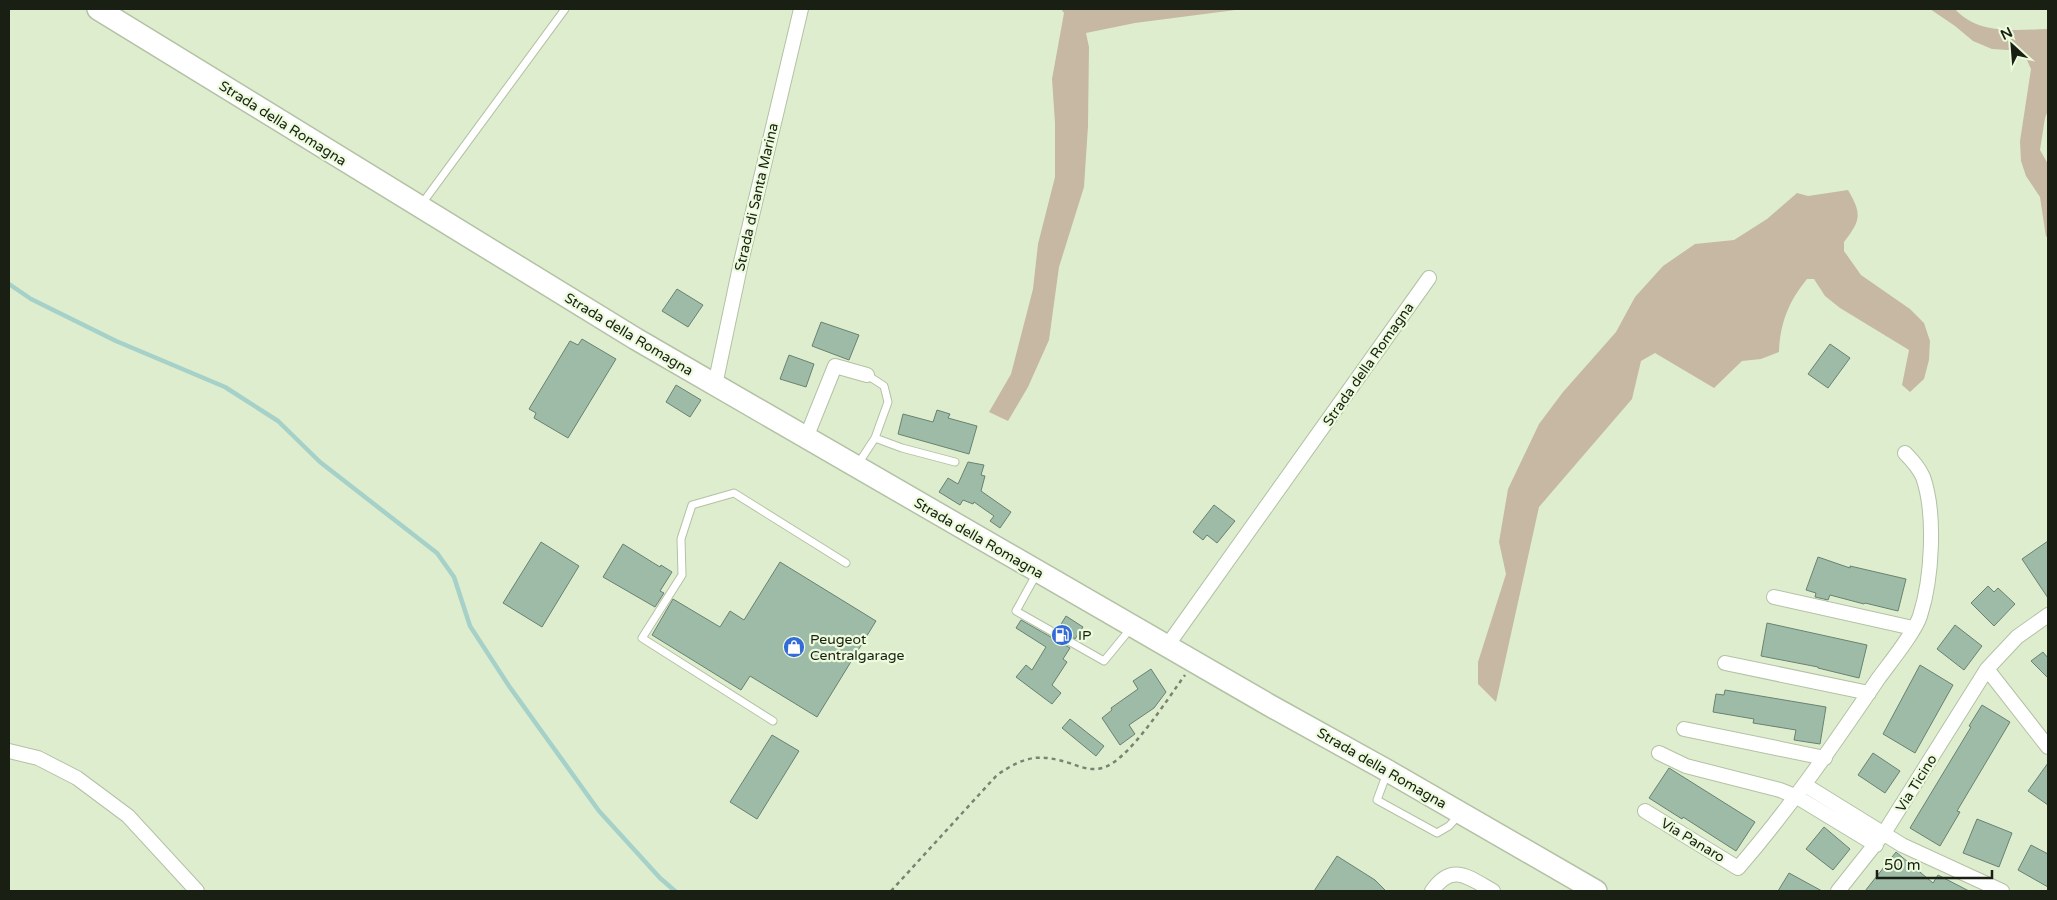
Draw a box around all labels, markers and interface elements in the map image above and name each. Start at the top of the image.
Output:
north arrow [1987,20,2037,70]
text: N [1998,24,2015,44]
street label: Strada della Romagna [216,77,350,170]
street label: Strada di Santa Marina [731,121,782,273]
street label: Strada della Romagna [561,289,696,380]
street label: Strada della Romagna [1319,299,1418,429]
street label: Strada della Romagna [911,494,1047,583]
fuel station icon: IP [1050,623,1074,647]
place label: IP [1078,627,1091,644]
place label: Peugeot Centralgarage [810,631,905,664]
shop icon: Peugeot Centralgarage [782,635,806,659]
street label: Strada della Romagna [1314,724,1450,813]
street label: Via Ticino [1892,751,1941,815]
street label: Via Panaro [1658,815,1728,866]
scale bar [1877,848,1992,880]
text: 50 m [1884,856,1921,874]

